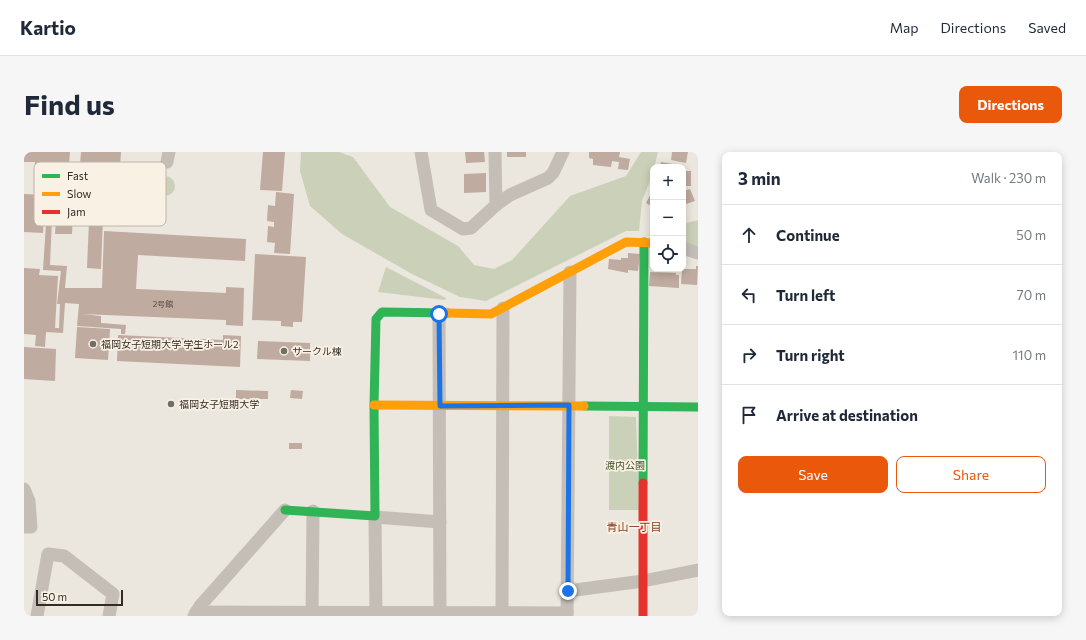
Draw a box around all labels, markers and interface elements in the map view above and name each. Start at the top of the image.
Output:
text: Kartio [20,16,76,39]
text: Map [890,19,919,36]
text: Directions [941,19,1006,36]
text: Saved [1028,19,1066,36]
button: Directions [959,86,1062,123]
text: Find us [24,87,115,121]
legend [34,162,166,226]
map controls [650,164,686,272]
button: + [650,164,686,200]
text: 3 min [738,168,781,189]
text: Fast [67,169,89,182]
text: Walk · 230 m [971,170,1046,186]
text: Slow [67,187,92,200]
button: − [650,200,686,236]
text: Jam [67,205,86,219]
icon: ahead [738,224,760,246]
text: Continue [776,226,840,244]
text: 50 m [1016,227,1046,243]
button: locate [650,236,686,272]
icon: left [738,284,760,306]
text: Turn left [776,286,835,304]
text: 70 m [1017,287,1046,303]
house number: 2号館 [153,299,173,309]
route start [430,305,448,323]
place label: 福岡女子短期大学 学生ホール2 [101,338,239,350]
marker: 福岡女子短期大学 学生ホール2 [88,339,98,349]
icon: right [738,344,760,366]
place label: サークル棟 [292,345,342,357]
marker: サークル棟 [279,346,289,356]
text: Turn right [776,346,845,364]
text: 110 m [1013,347,1046,363]
place label: 福岡女子短期大学 [179,398,259,410]
marker: 福岡女子短期大学 [166,399,176,409]
icon: arrive [738,404,760,426]
text: Arrive at destination [776,406,918,424]
button: Save [738,456,888,493]
button: Share [896,456,1046,493]
park label: 渡内公園 [605,459,645,471]
district label: 青山一丁目 [607,520,662,533]
route end [559,582,577,600]
scale bar [36,588,123,607]
text: 50 m [42,590,67,603]

